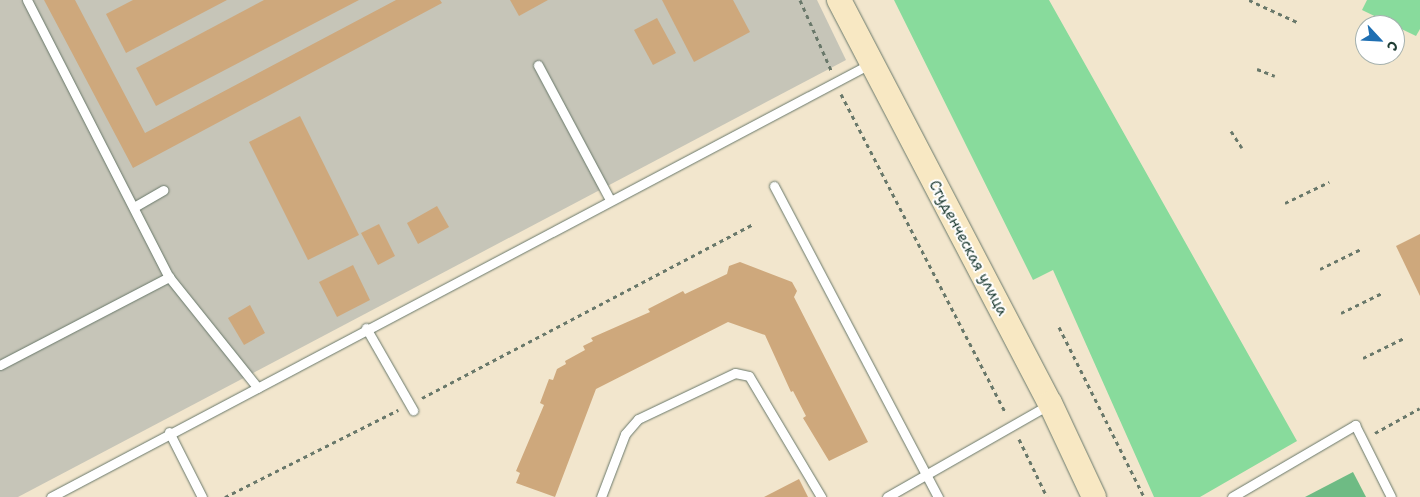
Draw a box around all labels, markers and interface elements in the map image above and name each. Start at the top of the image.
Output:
north arrow [1355,15,1405,65]
text: С [1383,38,1403,54]
street label: Студенческая улица [925,177,1011,319]

